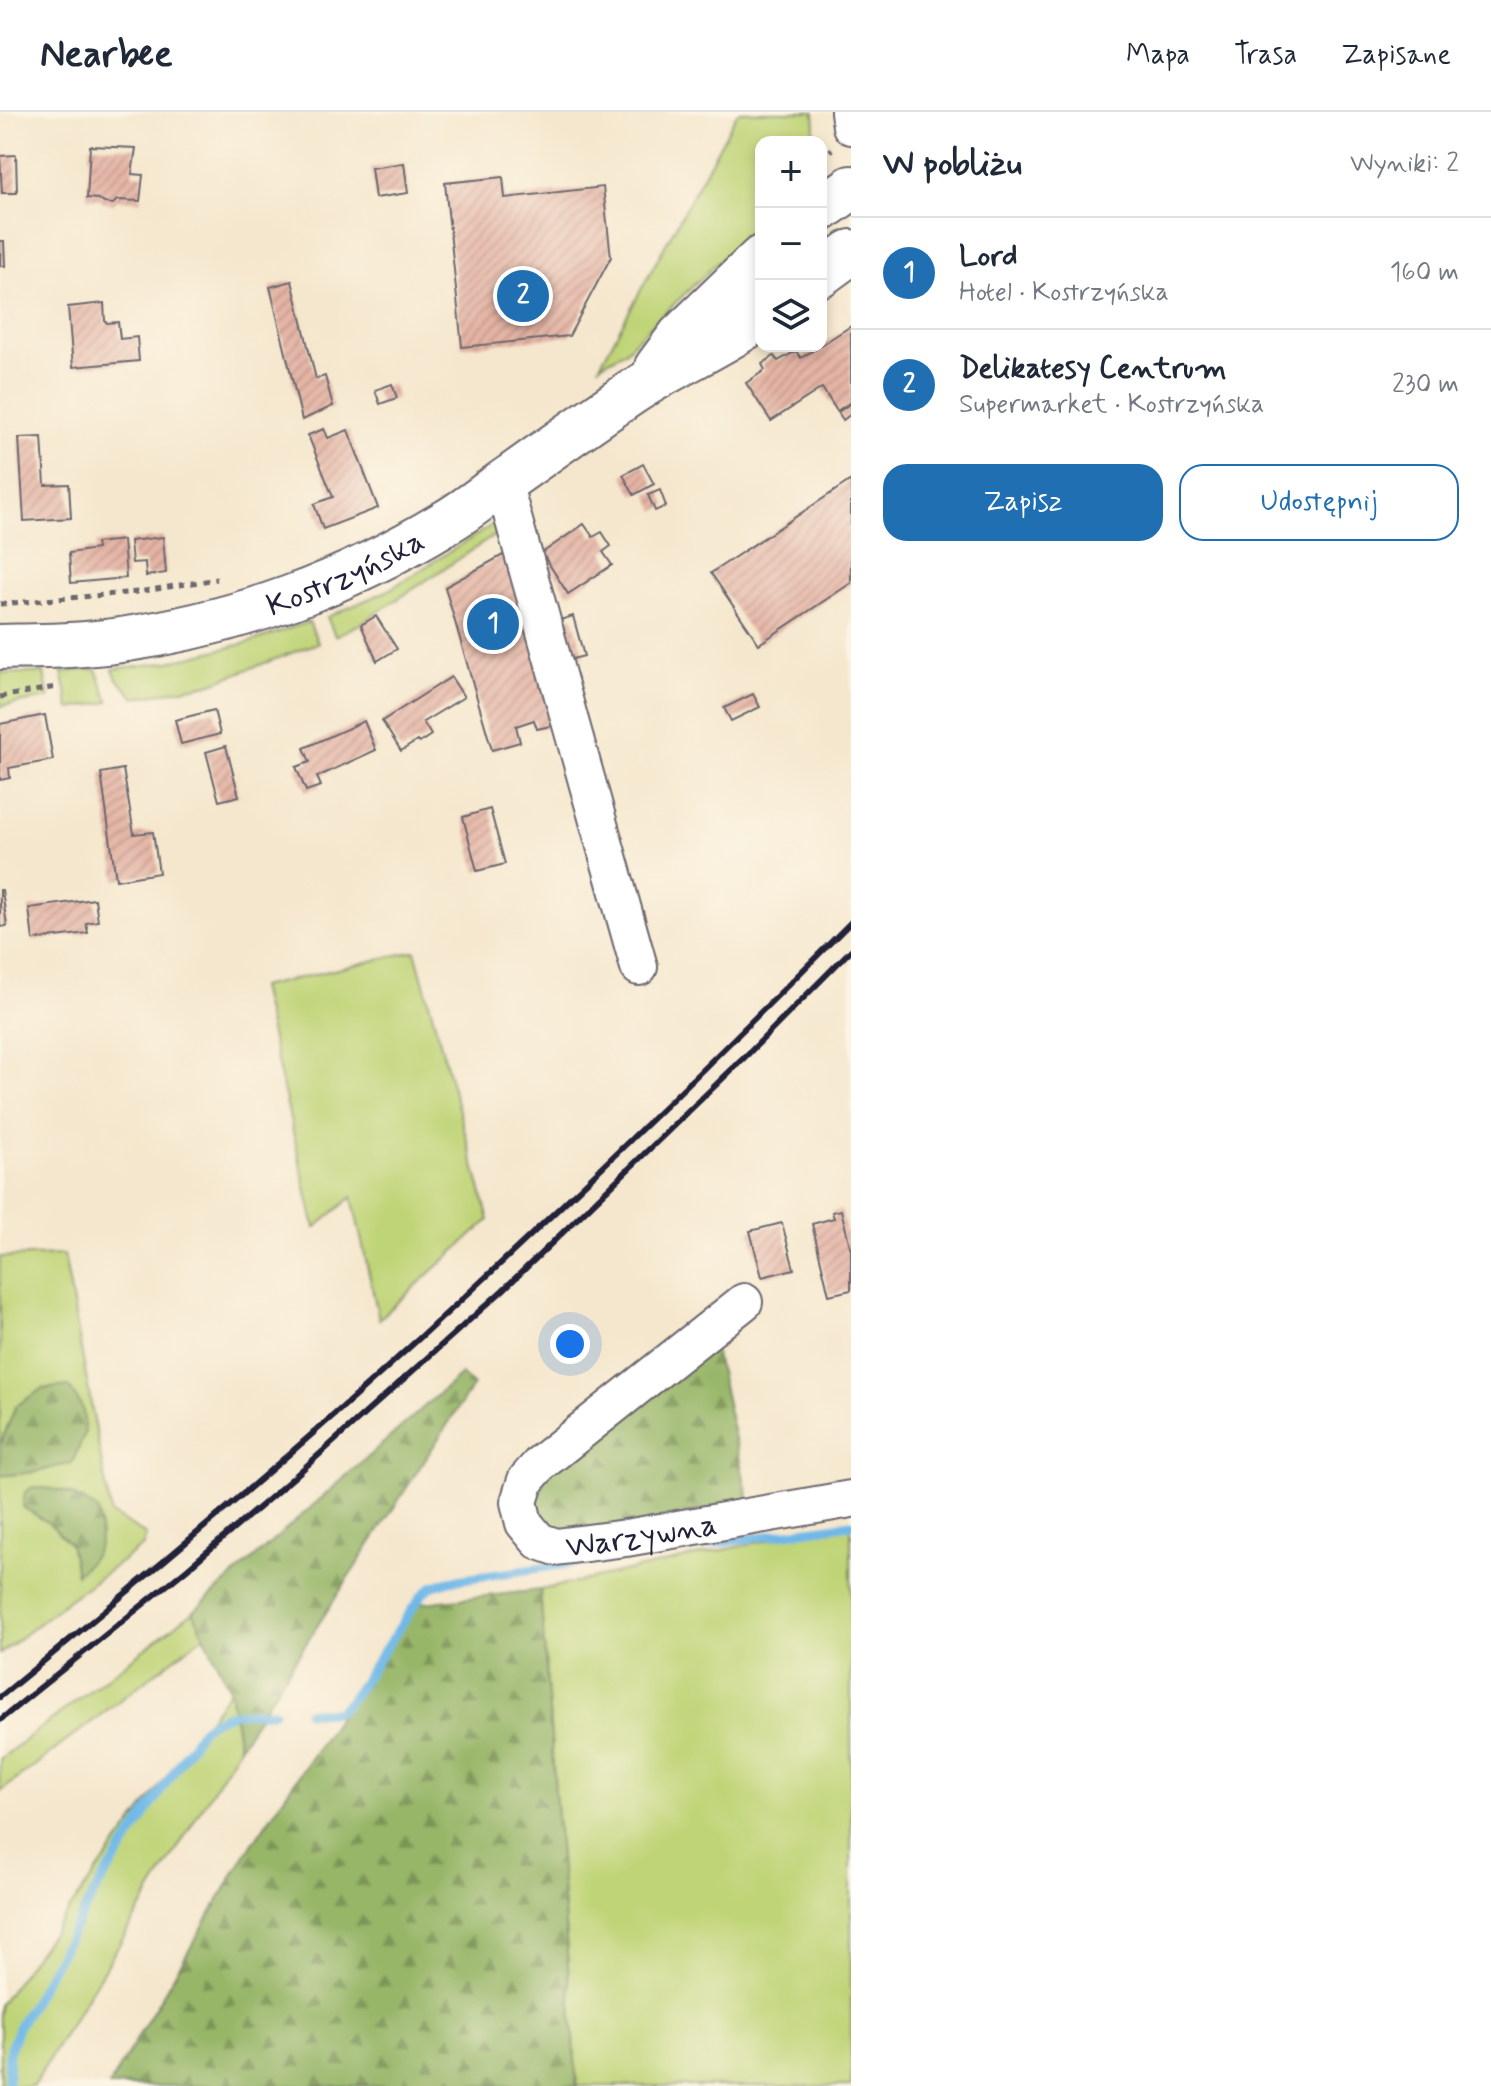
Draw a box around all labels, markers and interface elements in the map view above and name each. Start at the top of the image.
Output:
text: Nearbee [40,31,173,80]
text: Mapa [1126,37,1190,74]
text: Trasa [1234,37,1297,74]
text: Zapisane [1341,37,1451,74]
map controls [755,136,827,352]
button: + [755,136,827,208]
text: W pobliżu [883,142,1022,187]
text: Wyniki: 2 [1350,147,1459,181]
button: − [755,208,827,280]
text: Lord [959,237,1018,276]
text: 1 [903,256,915,290]
text: 160 m [1390,256,1459,290]
pin: 2 [497,266,549,326]
text: Hotel · Kostrzyńska [959,276,1169,310]
button: layers [755,280,827,352]
text: Delikatesy Centrum [959,349,1227,388]
text: 2 [903,368,915,402]
text: 230 m [1392,368,1459,402]
text: Supermarket · Kostrzyńska [959,388,1264,422]
button: Zapisz [883,464,1163,541]
button: Udostępnij [1179,464,1459,541]
street label: Kostrzyńska [261,520,432,628]
pin: 1 [467,594,519,654]
your location [550,1324,590,1364]
street label: Warzywna [563,1504,720,1569]

